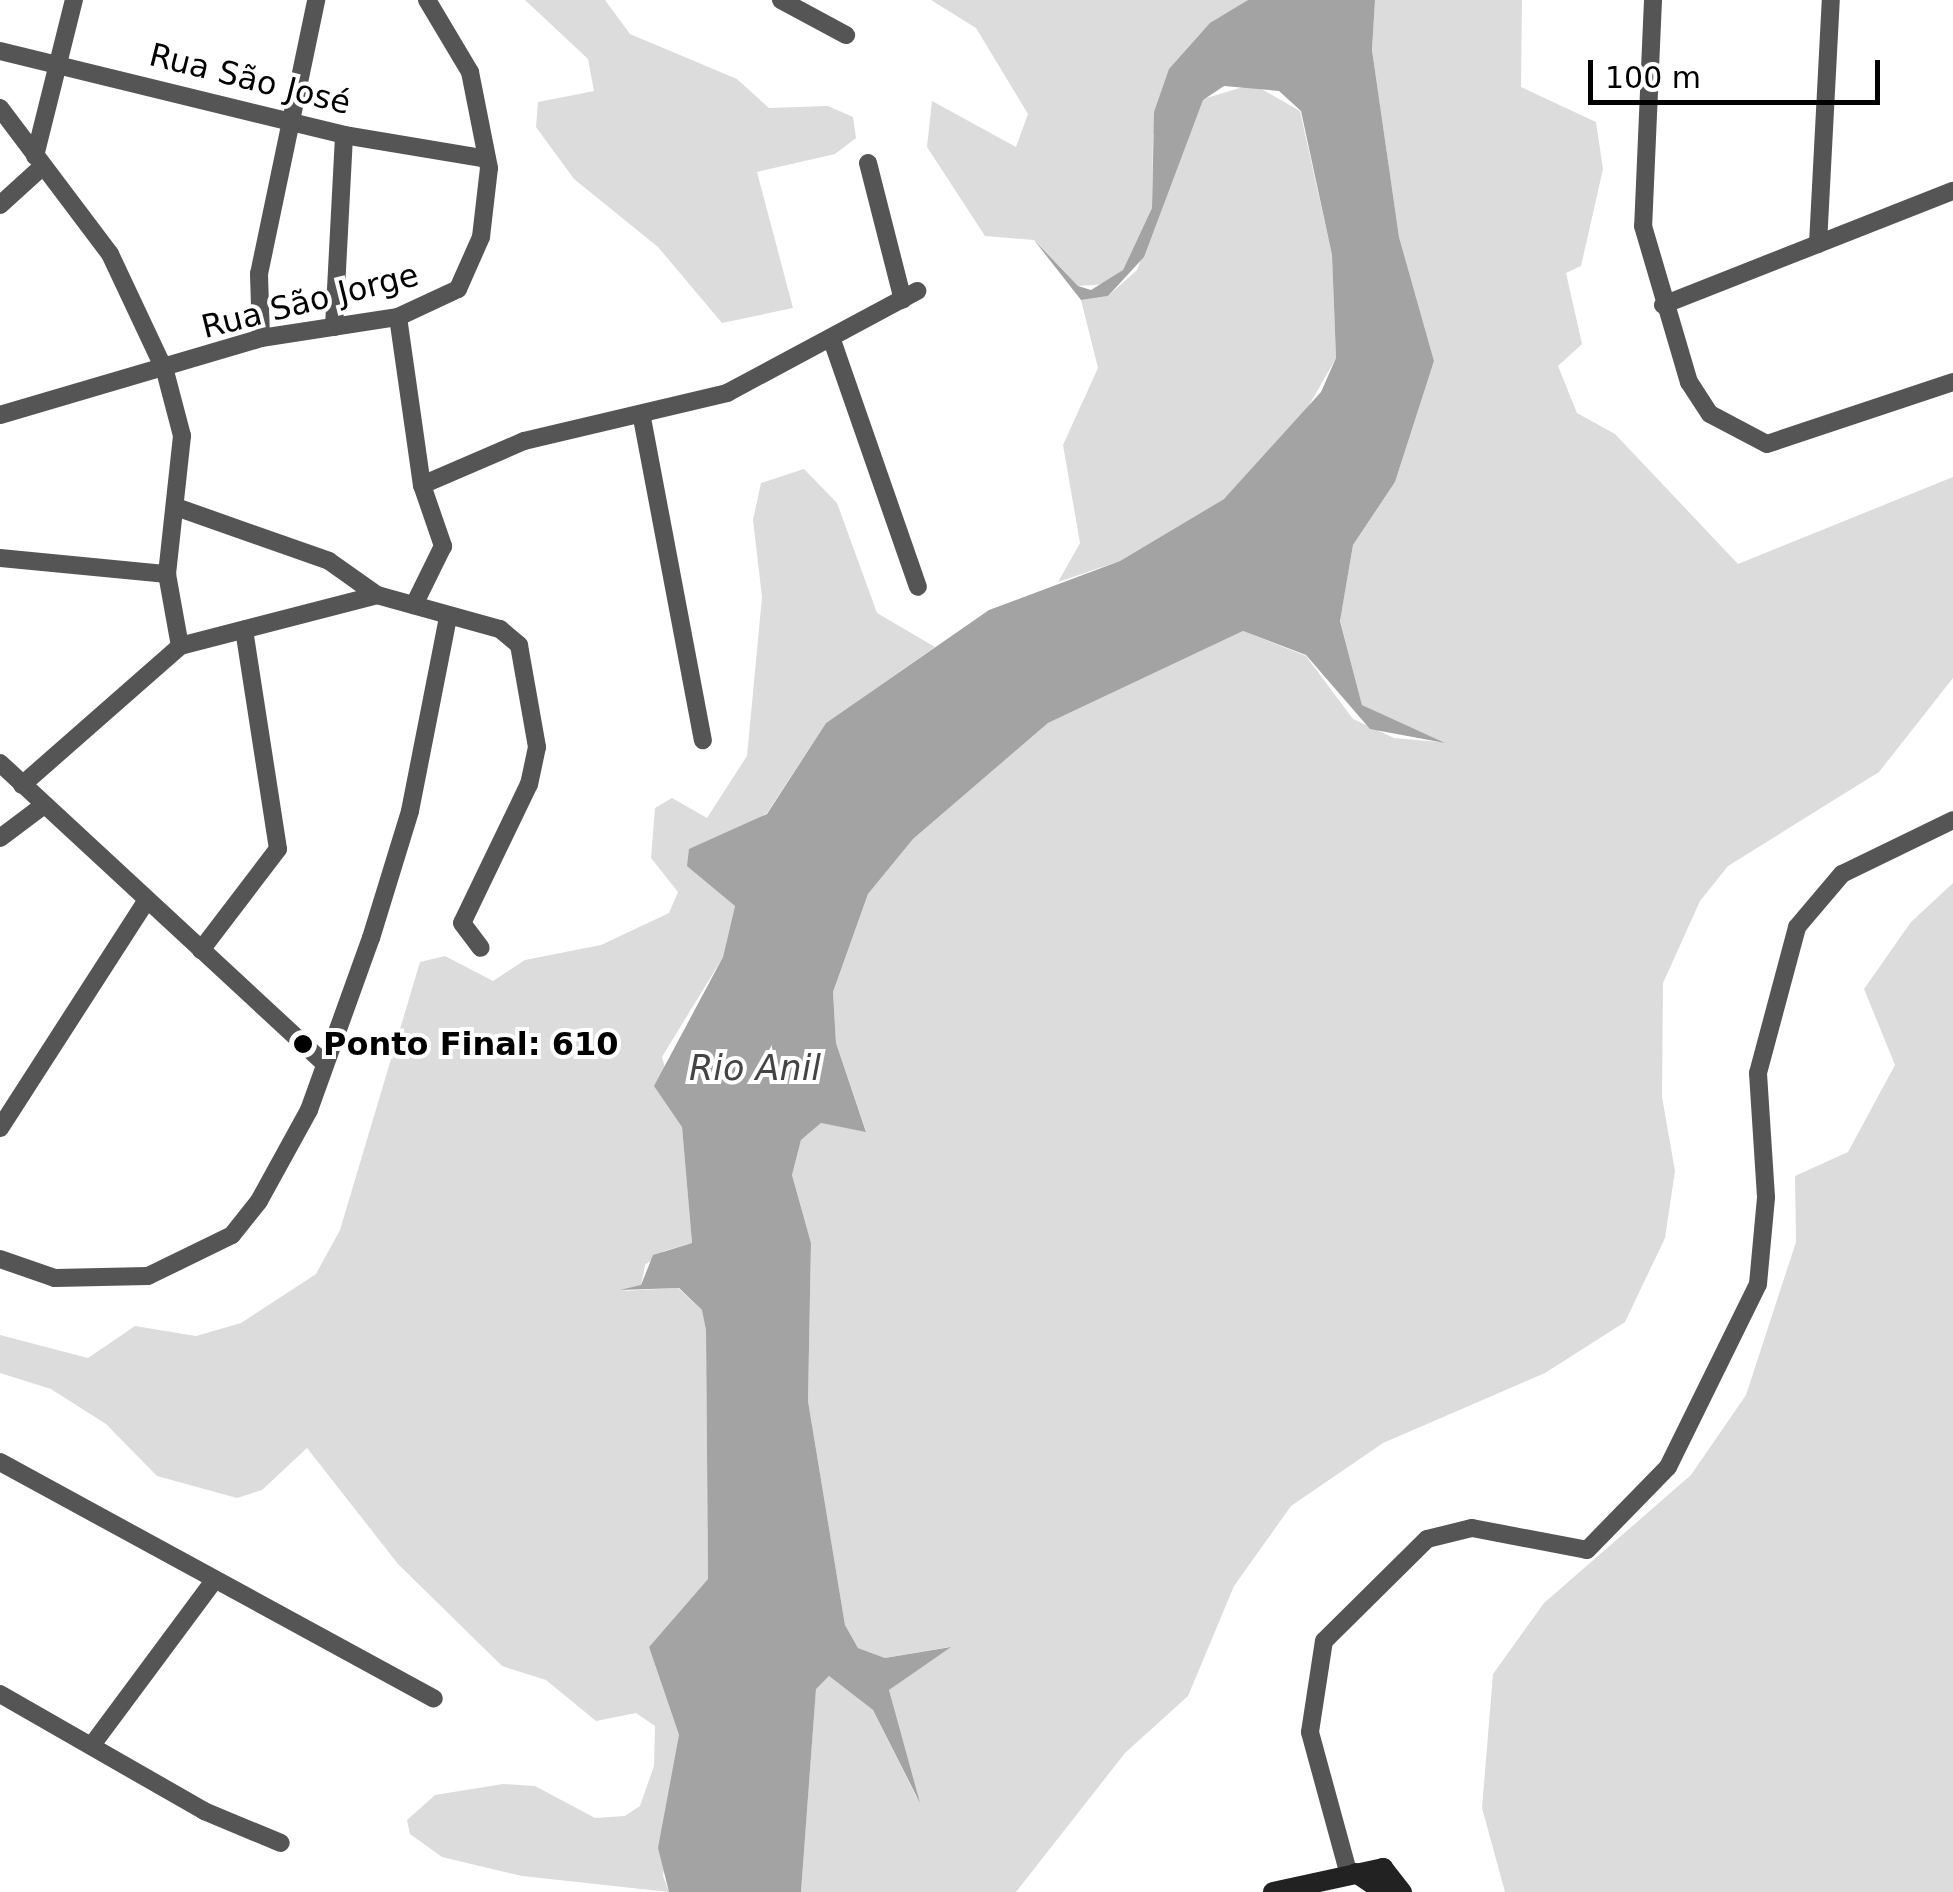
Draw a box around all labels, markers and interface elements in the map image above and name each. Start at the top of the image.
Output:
street label: Rua São José [145,35,355,123]
scale bar [1593,40,1886,102]
text: 100 m [1605,60,1701,95]
street label: Rua São Jorge [198,255,422,347]
place label: Ponto Final: 610 [323,1025,619,1063]
marker: Ponto Final: 610 [292,1033,314,1055]
water label: Rio Anil [689,1047,821,1089]

